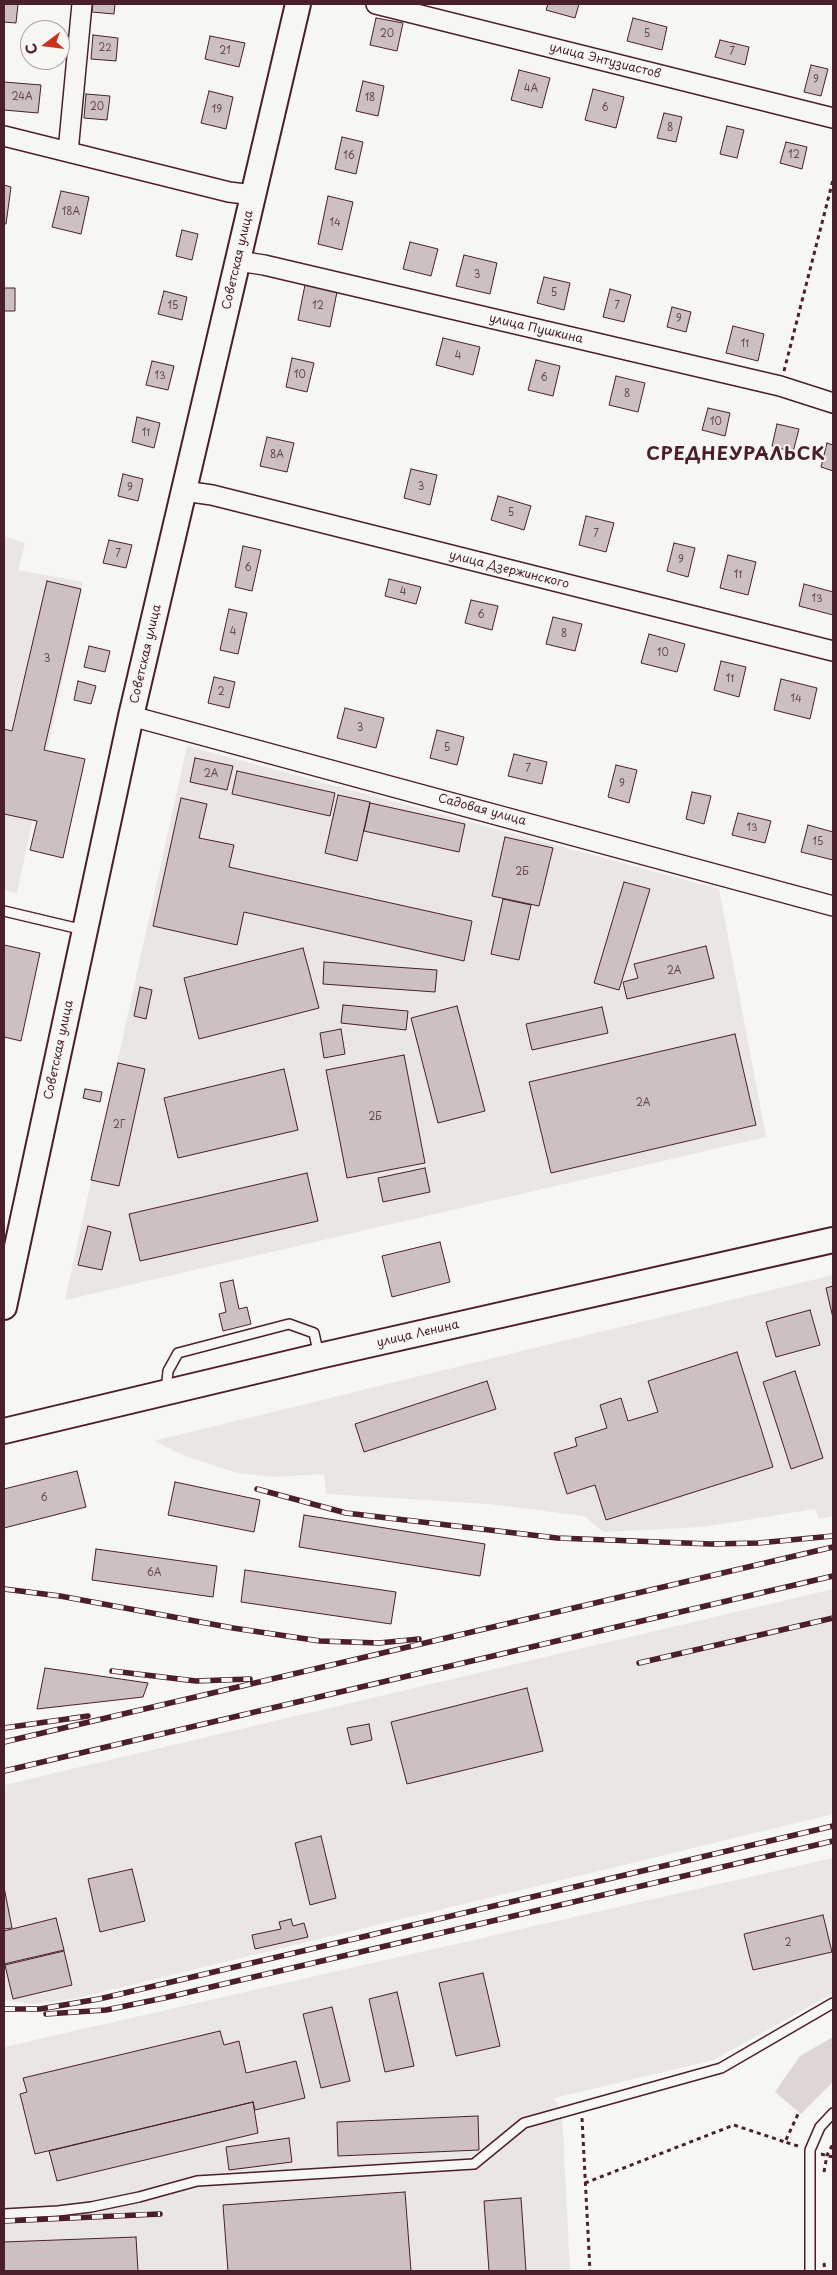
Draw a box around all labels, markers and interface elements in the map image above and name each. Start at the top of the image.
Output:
north arrow [20,20,70,70]
house number: 20 [380,28,394,40]
house number: 5 [644,28,650,40]
street label: улица Энтузиастов [548,40,662,82]
text: С [19,41,42,57]
house number: 22 [98,42,112,54]
house number: 21 [219,45,231,57]
house number: 7 [729,46,735,58]
house number: 9 [813,74,819,86]
house number: 4А [524,83,538,95]
house number: 24А [11,91,33,103]
house number: 18 [365,92,375,104]
house number: 20 [90,101,104,113]
house number: 6 [601,102,609,114]
house number: 19 [212,104,222,116]
house number: 8 [667,122,673,134]
house number: 12 [788,149,800,161]
house number: 16 [343,150,355,162]
house number: 18А [62,206,80,218]
street label: Советская улица [220,209,256,311]
house number: 14 [329,217,341,229]
house number: 3 [474,269,480,281]
house number: 5 [551,287,557,299]
house number: 15 [168,300,178,312]
house number: 12 [312,300,324,312]
house number: 7 [614,300,620,312]
street label: улица Пушкина [488,311,584,347]
house number: 9 [676,313,682,325]
house number: 11 [741,338,749,350]
house number: 4 [455,350,461,362]
house number: 10 [294,369,306,381]
house number: 13 [154,370,166,382]
house number: 6 [540,372,548,384]
house number: 8 [624,388,630,400]
house number: 10 [710,416,722,428]
house number: 11 [142,427,150,439]
district label: СРЕДНЕУРАЛЬСК [645,444,827,466]
house number: 8А [270,449,284,461]
house number: 3 [418,481,424,493]
house number: 9 [127,482,133,494]
house number: 5 [508,507,514,519]
house number: 7 [593,528,599,540]
house number: 7 [115,548,121,560]
street label: улица Дзержинского [448,548,570,592]
house number: 9 [678,554,684,566]
house number: 6 [244,562,252,574]
house number: 11 [734,569,742,581]
house number: 4 [400,586,406,598]
house number: 13 [811,593,823,605]
street label: Советская улица [128,603,164,705]
house number: 6 [477,609,485,621]
house number: 4 [230,626,236,638]
house number: 8 [561,628,567,640]
house number: 10 [657,647,669,659]
house number: 3 [44,653,50,665]
house number: 11 [726,673,734,685]
house number: 2 [217,686,225,698]
house number: 14 [790,693,802,705]
house number: 3 [357,722,363,734]
house number: 5 [444,742,450,754]
house number: 7 [525,763,531,775]
house number: 2А [204,768,218,780]
house number: 9 [619,778,625,790]
street label: Садовая улица [436,791,528,829]
house number: 13 [746,822,758,834]
house number: 15 [813,836,823,848]
house number: 2Б [515,866,529,878]
house number: 2А [667,965,681,977]
street label: Советская улица [41,999,77,1101]
house number: 2А [636,1097,650,1109]
house number: 2Б [368,1111,382,1123]
house number: 2Г [113,1119,125,1131]
street label: улица Ленина [375,1318,461,1350]
house number: 6 [40,1492,48,1504]
house number: 6А [147,1567,161,1579]
house number: 2 [784,1937,792,1949]

